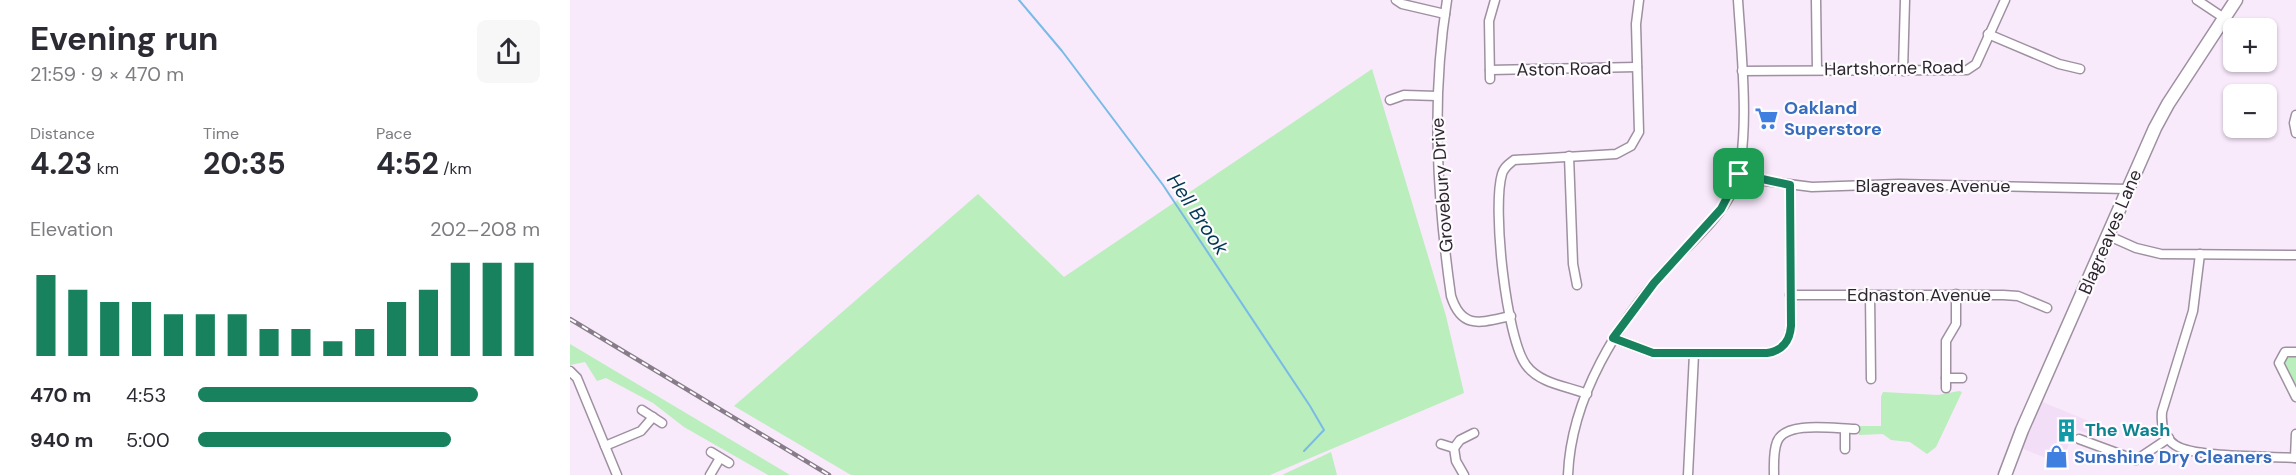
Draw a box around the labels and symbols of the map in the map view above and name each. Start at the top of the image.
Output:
street label: Hartshorne Road [1824,55,1964,81]
street label: Aston Road [1516,56,1612,82]
place label: Oakland Superstore [1784,96,1882,141]
supermarket icon: Oakland Superstore [1753,105,1779,131]
street label: Grovebury Drive [1425,117,1459,253]
pin [1713,148,1764,199]
street label: Blagreaves Lane [2073,166,2147,298]
water label: Hell Brook [1161,168,1235,260]
street label: Blagreaves Avenue [1856,174,2010,198]
street label: Ednaston Avenue [1847,283,1991,307]
building icon: The Wash [2054,417,2080,443]
place label: The Wash [2085,418,2170,442]
shop icon: Sunshine Dry Cleaners [2043,444,2069,470]
place label: Sunshine Dry Cleaners [2074,445,2272,469]

